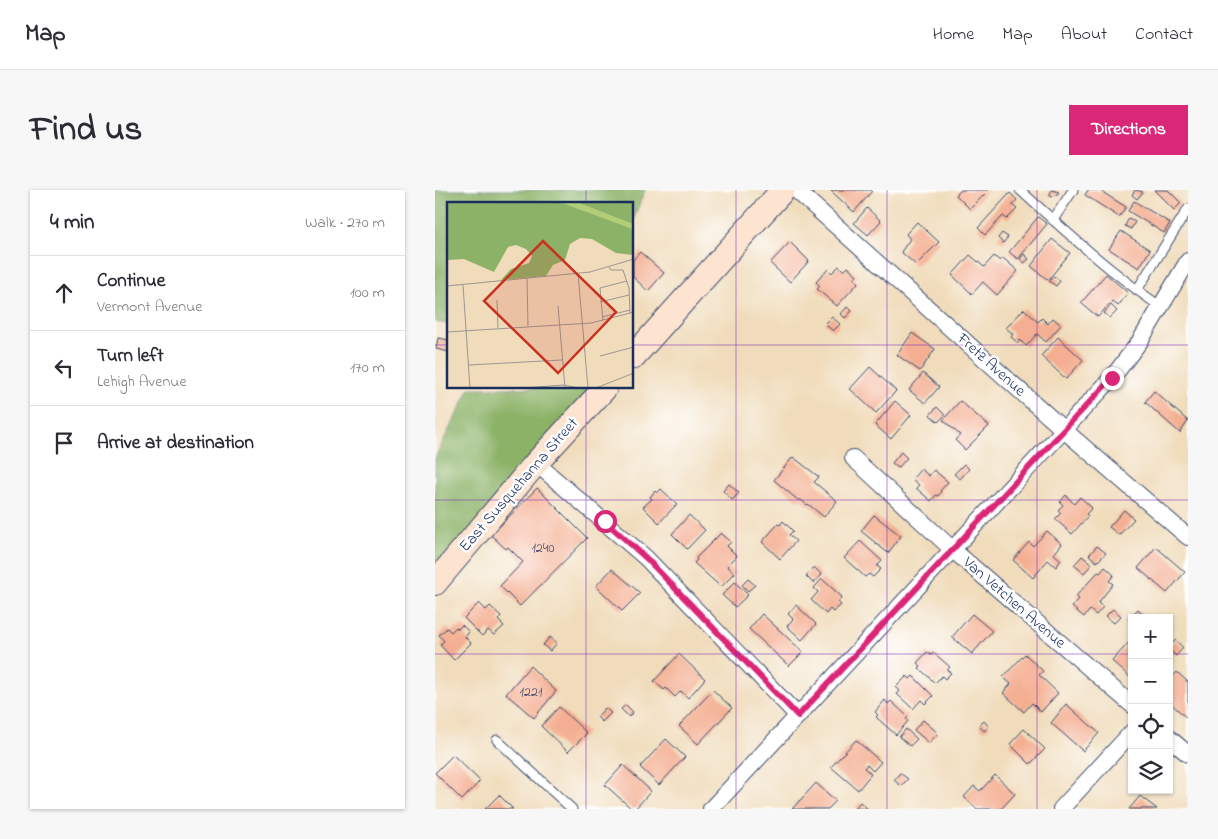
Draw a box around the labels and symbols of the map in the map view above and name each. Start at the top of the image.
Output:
inset map [447,202,634,389]
street label: Fretz Avenue [951,327,1031,403]
route end [1101,367,1124,390]
street label: East Susquehanna Street [454,412,585,558]
route start [594,510,617,533]
house number: 1240 [531,538,555,559]
street label: Van Vetchen Avenue [956,551,1071,655]
house number: 1221 [520,682,543,703]

